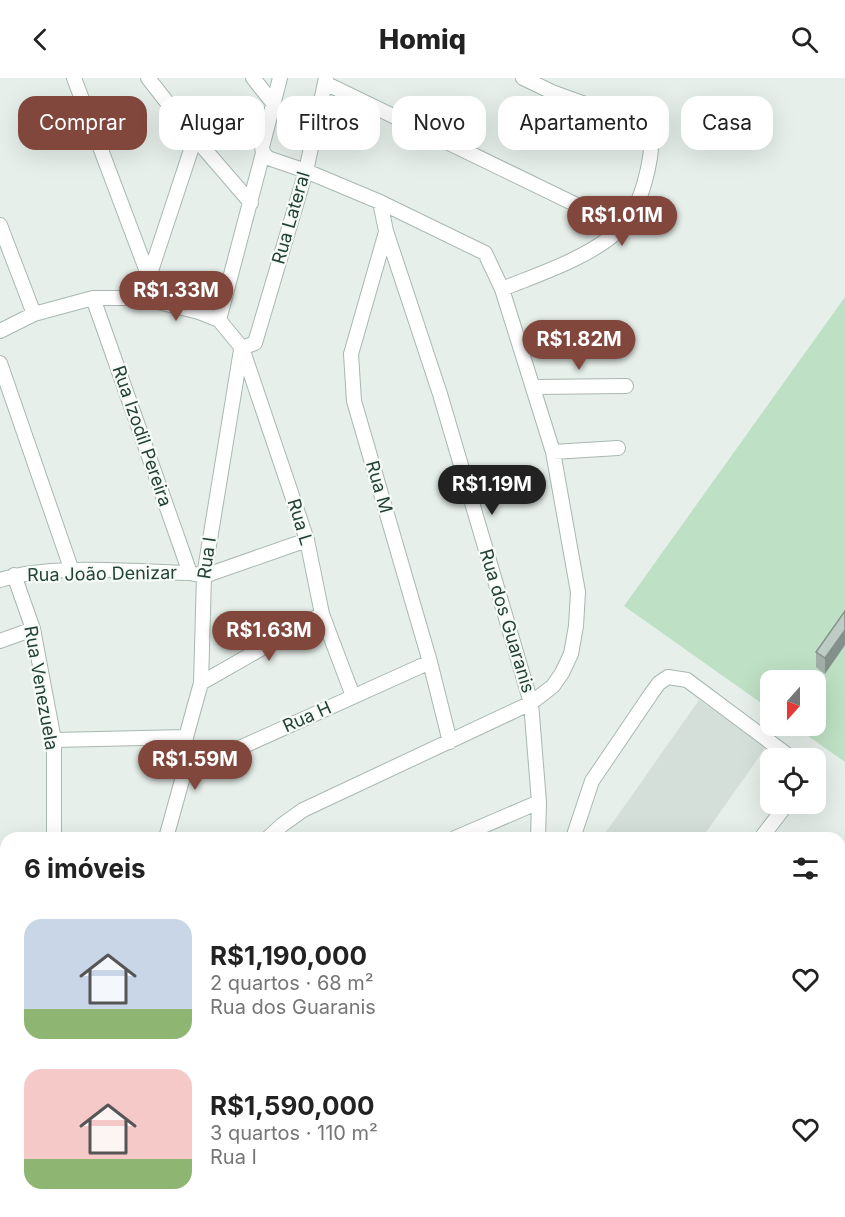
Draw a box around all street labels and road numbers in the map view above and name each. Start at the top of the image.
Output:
street label: Rua Lateral [267,169,314,266]
street label: Rua Izodil Pereira [109,363,176,509]
street label: Rua M [362,458,397,516]
street label: Rua L [283,496,317,548]
street label: Rua I [193,536,220,580]
street label: Rua dos Guaranis [476,546,539,695]
street label: Rua João Denizar [27,562,177,585]
street label: Rua Venezuela [20,624,63,752]
street label: Rua H [279,697,334,736]

